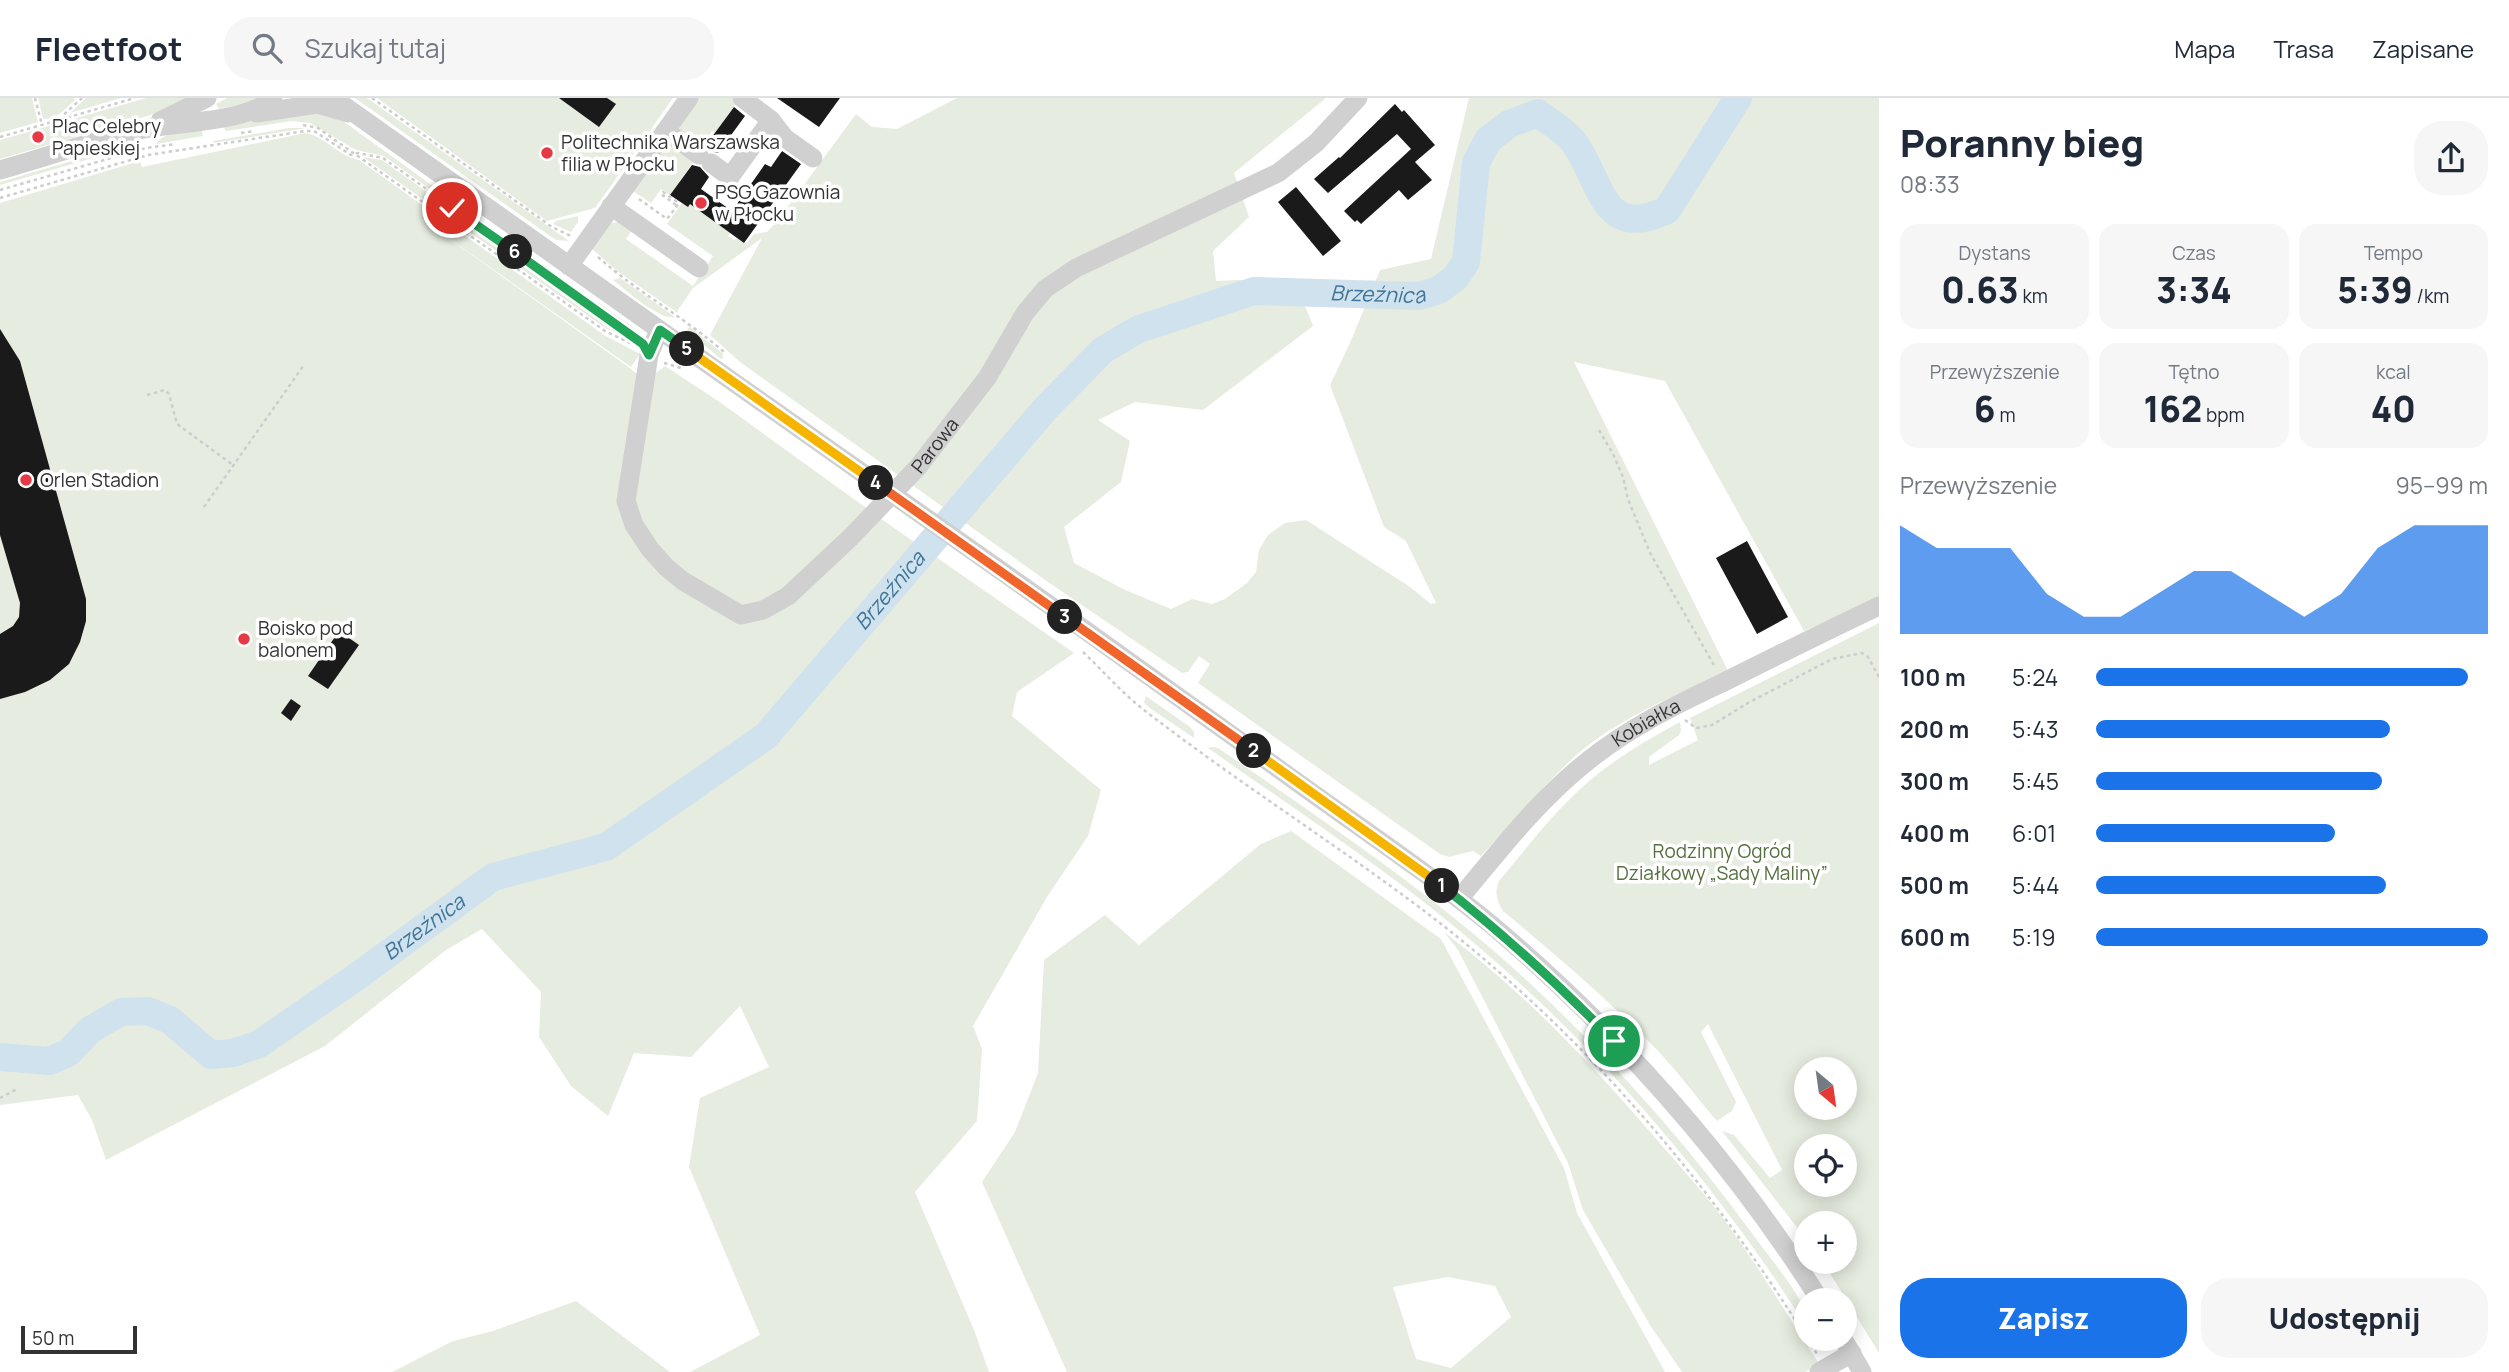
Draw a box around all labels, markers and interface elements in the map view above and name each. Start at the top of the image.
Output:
search box [224,17,714,80]
text: Fleetfoot [35,26,182,71]
icon: search [248,29,286,67]
text: Szukaj tutaj [304,30,446,66]
text: Mapa [2174,32,2235,65]
text: Trasa [2273,32,2334,65]
text: Zapisane [2372,32,2474,65]
place label: Plac Celebry Papieskiej [52,113,161,161]
text: Poranny bieg [1900,116,2144,168]
button: share [2414,121,2488,195]
marker: Plac Celebry Papieskiej [30,129,46,145]
place label: Politechnika Warszawska filia w Płocku [561,129,780,177]
marker: Politechnika Warszawska filia w Płocku [539,145,555,161]
text: 08:33 [1900,168,1960,200]
pin [422,178,482,238]
place label: PSG Gazownia w Płocku [715,179,840,227]
icon: check [433,189,471,227]
marker: PSG Gazownia w Płocku [693,195,709,211]
pin: 6 [498,234,532,270]
text: 6 [509,238,520,264]
text: Dystans [1959,240,2031,266]
text: Czas [2172,240,2216,266]
text: Tempo [2364,240,2423,266]
text: 0.63 [1941,266,2019,314]
text: 3:34 [2156,266,2232,314]
text: 5:39 [2337,266,2413,314]
water label: Brzeźnica [1330,278,1430,310]
text: km [2019,283,2048,309]
text: /km [2413,283,2449,309]
pin: 5 [670,331,704,366]
text: 5 [681,335,692,361]
text: Przewyższenie [1930,359,2060,385]
text: Tętno [2168,359,2220,385]
text: kcal [2376,359,2411,385]
text: 6 [1974,385,1996,433]
text: 162 [2143,385,2202,433]
text: 40 [2371,385,2416,433]
text: m [1996,402,2016,428]
text: bpm [2202,402,2245,428]
street label: Parowa [905,412,965,479]
pin: 4 [858,466,894,500]
place label: Orlen Stadion [40,467,159,493]
text: 4 [870,469,881,495]
text: Przewyższenie [1900,469,2057,501]
text: 95–99 m [2395,469,2488,501]
marker: Orlen Stadion [18,472,34,488]
water label: Brzeźnica [848,544,932,635]
pin: 3 [1048,600,1082,634]
text: 3 [1059,603,1070,629]
place label: Boisko pod balonem [258,615,353,663]
marker: Boisko pod balonem [236,631,252,647]
text: 100 m [1900,661,1966,693]
text: 5:24 [2012,661,2058,693]
street label: Kobiałka [1607,692,1685,753]
text: 200 m [1900,713,1969,745]
text: 5:43 [2012,713,2058,745]
pin: 2 [1236,734,1272,768]
text: 2 [1248,737,1259,763]
text: 300 m [1900,765,1969,797]
text: 5:45 [2012,765,2059,797]
text: 400 m [1900,817,1970,849]
text: 6:01 [2012,817,2056,849]
park label: Rodzinny Ogród Działkowy „Sady Maliny” [1616,838,1828,886]
pin: 1 [1424,868,1460,904]
text: 500 m [1900,869,1969,901]
text: 5:44 [2012,869,2060,901]
text: 1 [1437,872,1446,898]
water label: Brzeźnica [377,886,471,966]
text: 600 m [1900,921,1970,953]
text: 5:19 [2012,921,2055,953]
pin [1584,1011,1644,1071]
icon: arrive [1595,1022,1633,1060]
north arrow [1794,1057,1857,1120]
map controls [1794,1057,1857,1351]
button: locate [1794,1134,1857,1197]
button: + [1794,1211,1857,1274]
button: Zapisz [1900,1278,2187,1358]
button: Udostępnij [2201,1278,2488,1358]
button: − [1794,1288,1857,1351]
scale bar [21,1323,136,1355]
text: 50 m [32,1325,74,1351]

